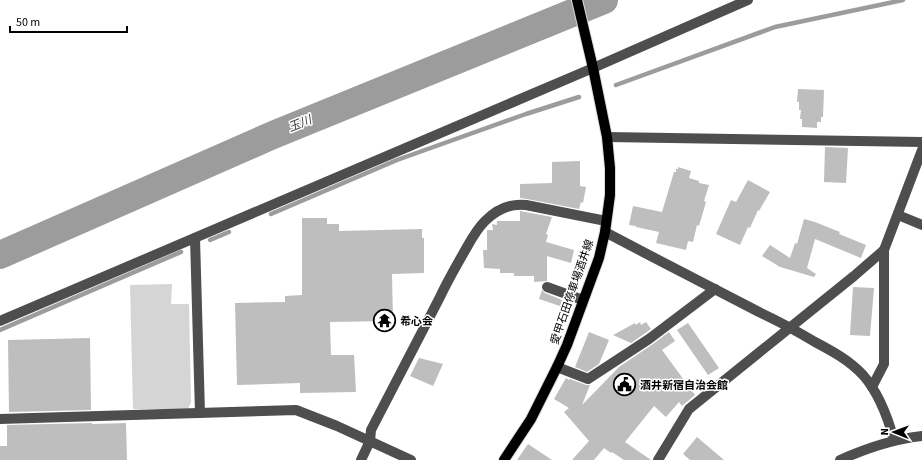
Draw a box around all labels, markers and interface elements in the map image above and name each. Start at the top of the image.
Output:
scale bar [10,8,127,34]
text: 50 m [16,14,40,31]
water label: 玉川 [286,111,316,136]
street label: 愛甲石田停車場酒井線 [547,238,597,346]
temple icon: 希心会 [372,308,398,334]
place label: 希心会 [400,314,433,329]
public building icon: 酒井新宿自治会館 [611,372,637,398]
place label: 酒井新宿自治会館 [640,378,728,393]
north arrow [874,412,914,452]
text: N [877,428,892,436]

